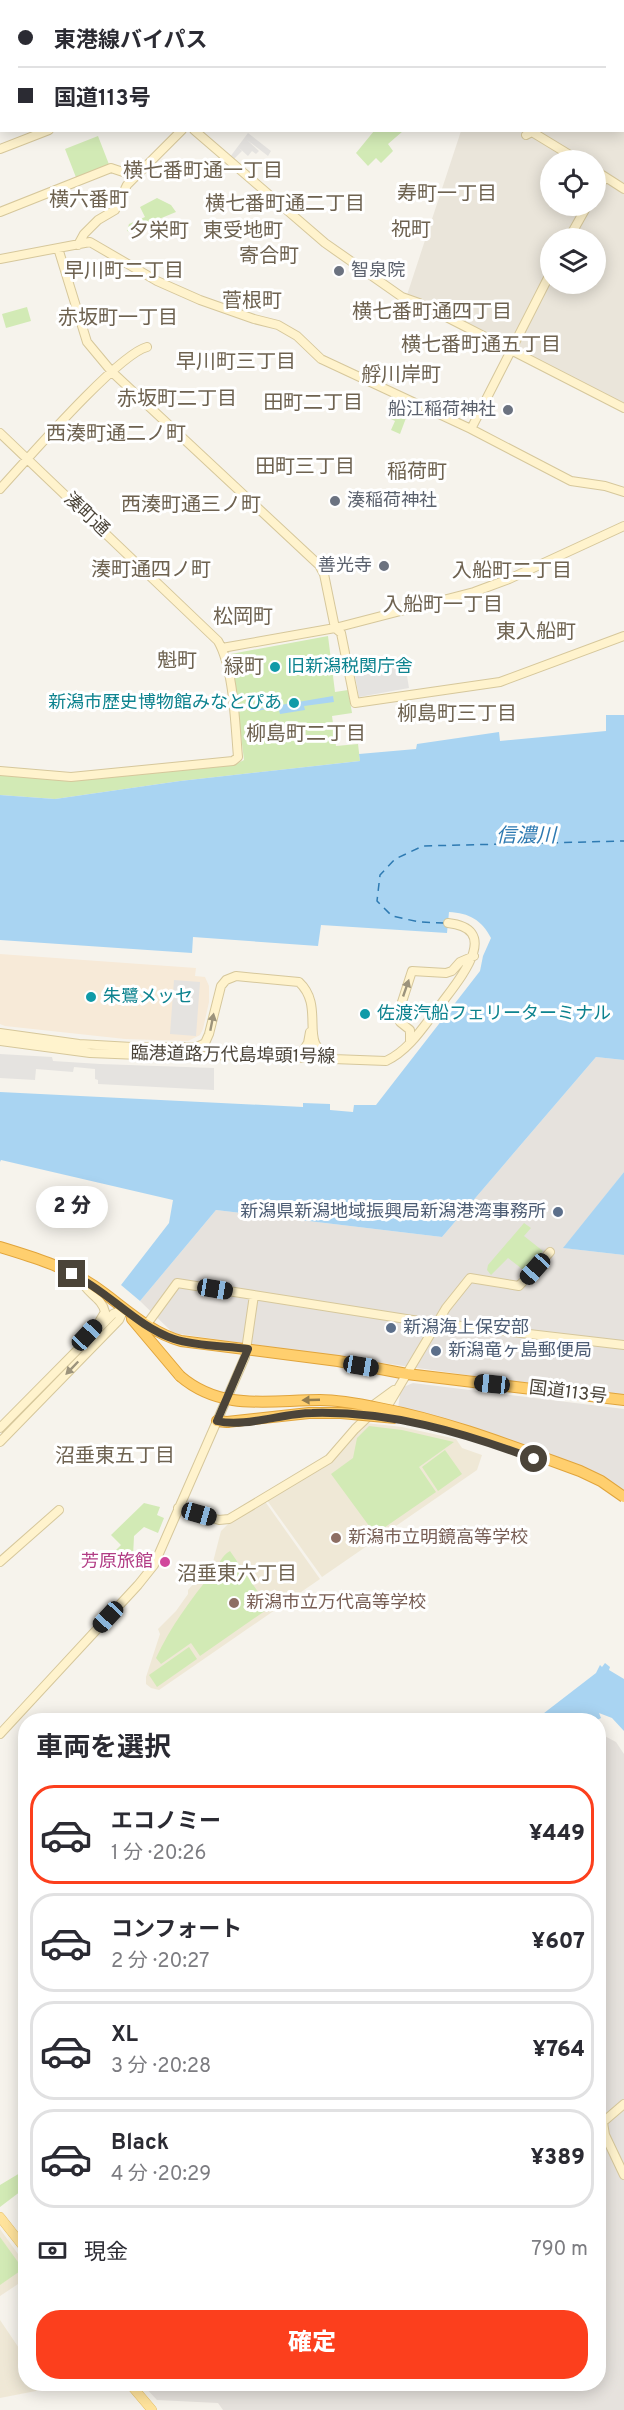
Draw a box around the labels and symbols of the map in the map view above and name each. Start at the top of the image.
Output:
district label: 横七番町通一丁目 [123,159,283,185]
district label: 寿町一丁目 [397,182,497,208]
district label: 横六番町 [49,188,129,214]
district label: 横七番町通二丁目 [205,192,365,218]
district label: 祝町 [391,218,431,244]
district label: 夕栄町 [129,219,189,245]
district label: 東受地町 [203,219,283,245]
district label: 寄合町 [239,244,299,270]
district label: 早川町二丁目 [64,259,184,285]
place label: 智泉院 [351,260,405,283]
marker: 智泉院 [332,264,346,278]
district label: 菅根町 [222,289,282,315]
district label: 横七番町通四丁目 [352,300,512,326]
district label: 赤坂町一丁目 [58,306,178,332]
district label: 横七番町通五丁目 [401,333,561,359]
district label: 早川町三丁目 [176,350,296,376]
district label: 艀川岸町 [361,363,441,389]
district label: 赤坂町二丁目 [117,387,237,413]
district label: 田町二丁目 [263,391,363,417]
place label: 船江稲荷神社 [388,399,496,422]
marker: 船江稲荷神社 [501,403,515,417]
district label: 西湊町通二ノ町 [46,422,186,448]
district label: 田町三丁目 [255,455,355,481]
district label: 稲荷町 [387,460,447,486]
street label: 湊町通 [58,488,114,542]
place label: 湊稲荷神社 [347,490,437,513]
district label: 西湊町通三ノ町 [121,493,261,519]
marker: 湊稲荷神社 [328,494,342,508]
place label: 善光寺 [318,555,372,578]
district label: 湊町通四ノ町 [91,558,211,584]
marker: 善光寺 [377,559,391,573]
district label: 入船町二丁目 [452,559,572,585]
district label: 入船町一丁目 [383,593,503,619]
district label: 松岡町 [213,605,273,631]
district label: 東入船町 [496,620,576,646]
district label: 魁町 [157,649,197,675]
district label: 緑町 [224,655,264,681]
place label: 旧新潟税関庁舎 [287,656,413,679]
marker: 旧新潟税関庁舎 [268,660,282,674]
place label: 新潟市歴史博物館みなとぴあ [48,692,282,715]
marker: 新潟市歴史博物館みなとぴあ [287,696,301,710]
district label: 柳島町三丁目 [397,702,517,728]
district label: 柳島町二丁目 [246,722,366,748]
water label: 信濃川 [496,824,558,850]
one-way arrow [402,979,412,997]
place label: 朱鷺メッセ [103,986,193,1009]
marker: 朱鷺メッセ [84,990,98,1004]
place label: 佐渡汽船フェリーターミナル [377,1003,611,1026]
marker: 佐渡汽船フェリーターミナル [358,1007,372,1021]
one-way arrow [208,1012,217,1031]
street label: 臨港道路万代島埠頭1号線 [130,1043,336,1069]
callout: 2 分 [36,1187,108,1229]
place label: 新潟県新潟地域振興局新潟港湾事務所 [240,1201,546,1224]
marker: 新潟県新潟地域振興局新潟港湾事務所 [551,1205,565,1219]
car [516,1250,554,1288]
route end [58,1260,85,1287]
car [196,1277,234,1301]
car [68,1316,106,1354]
place label: 新潟海上保安部 [403,1317,529,1340]
marker: 新潟海上保安部 [384,1321,398,1335]
place label: 新潟竜ヶ島郵便局 [448,1340,592,1363]
marker: 新潟竜ヶ島郵便局 [429,1344,443,1358]
car [342,1354,380,1378]
one-way arrow [65,1361,79,1375]
car [473,1373,511,1395]
street label: 国道113号 [528,1377,608,1409]
one-way arrow [301,1396,320,1405]
district label: 沼垂東五丁目 [55,1444,175,1470]
route start [520,1445,547,1472]
car [179,1500,219,1528]
place label: 新潟市立明鏡高等学校 [348,1527,528,1550]
marker: 新潟市立明鏡高等学校 [329,1531,343,1545]
place label: 芳原旅館 [81,1551,153,1574]
marker: 芳原旅館 [158,1555,172,1569]
district label: 沼垂東六丁目 [177,1562,297,1588]
place label: 新潟市立万代高等学校 [246,1592,426,1615]
marker: 新潟市立万代高等学校 [227,1596,241,1610]
car [89,1598,127,1636]

